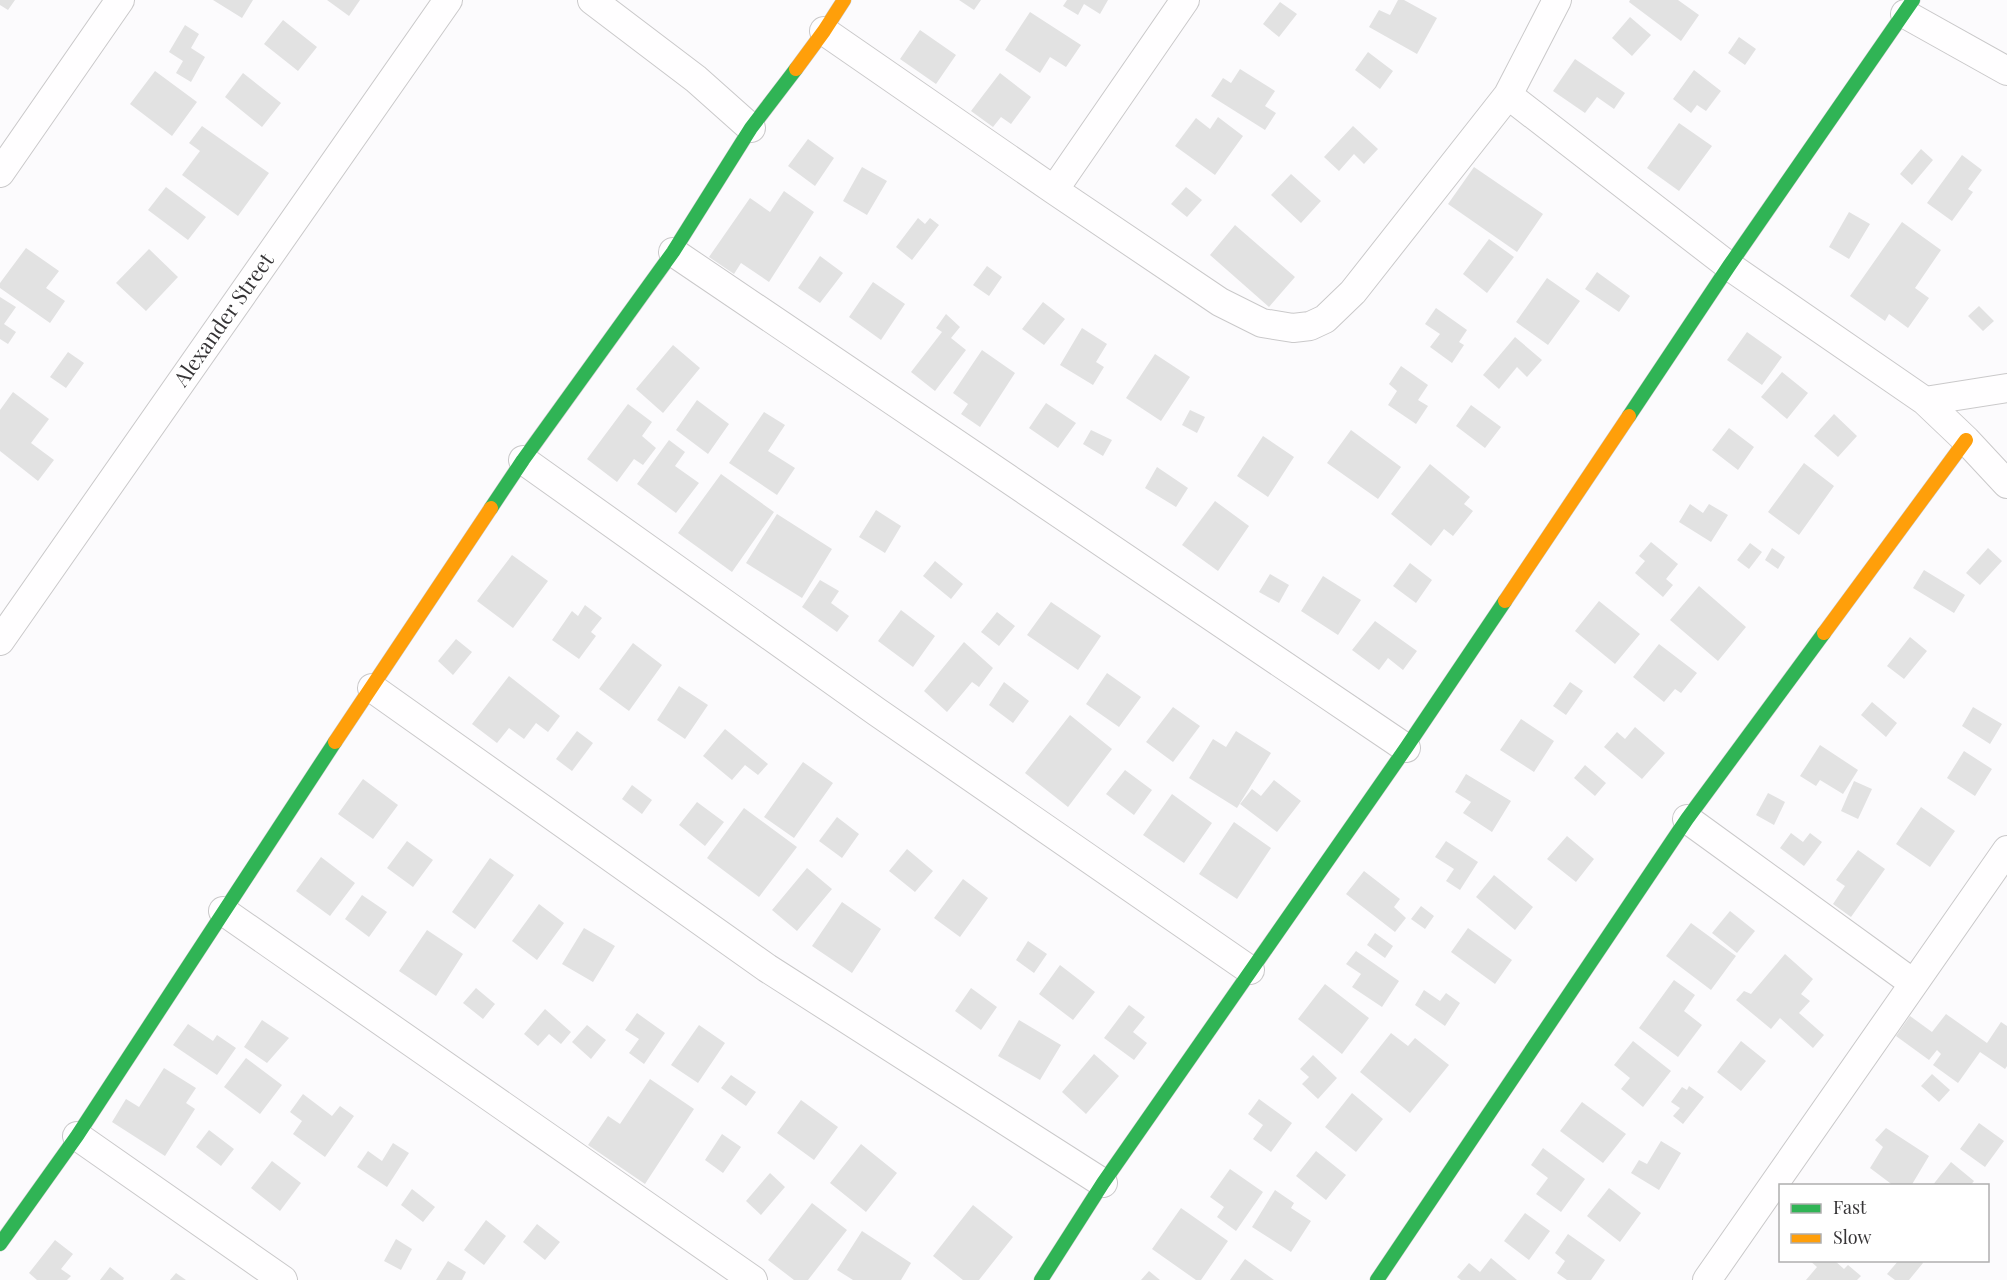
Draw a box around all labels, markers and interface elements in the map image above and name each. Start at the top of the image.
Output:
street label: Alexander Street [165,246,279,392]
legend [1779,1184,1989,1262]
text: Fast [1833,1195,1867,1219]
text: Slow [1833,1225,1871,1249]

